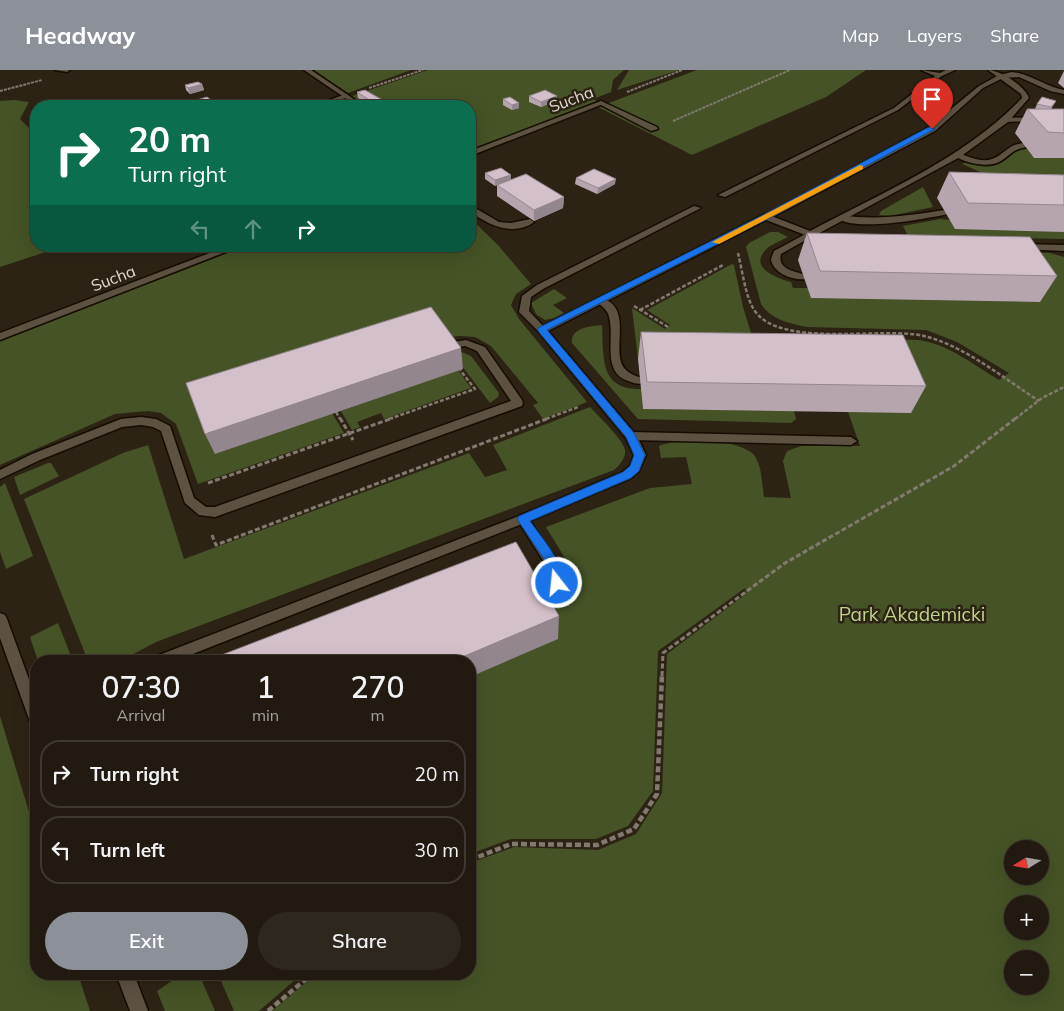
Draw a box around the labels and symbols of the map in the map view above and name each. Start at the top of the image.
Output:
pin [911,78,953,129]
street label: Sucha [546,81,596,117]
street label: Sucha [88,260,138,296]
position arrow [530,556,582,608]
park label: Park Akademicki [839,602,985,626]
north arrow [1004,840,1049,885]

